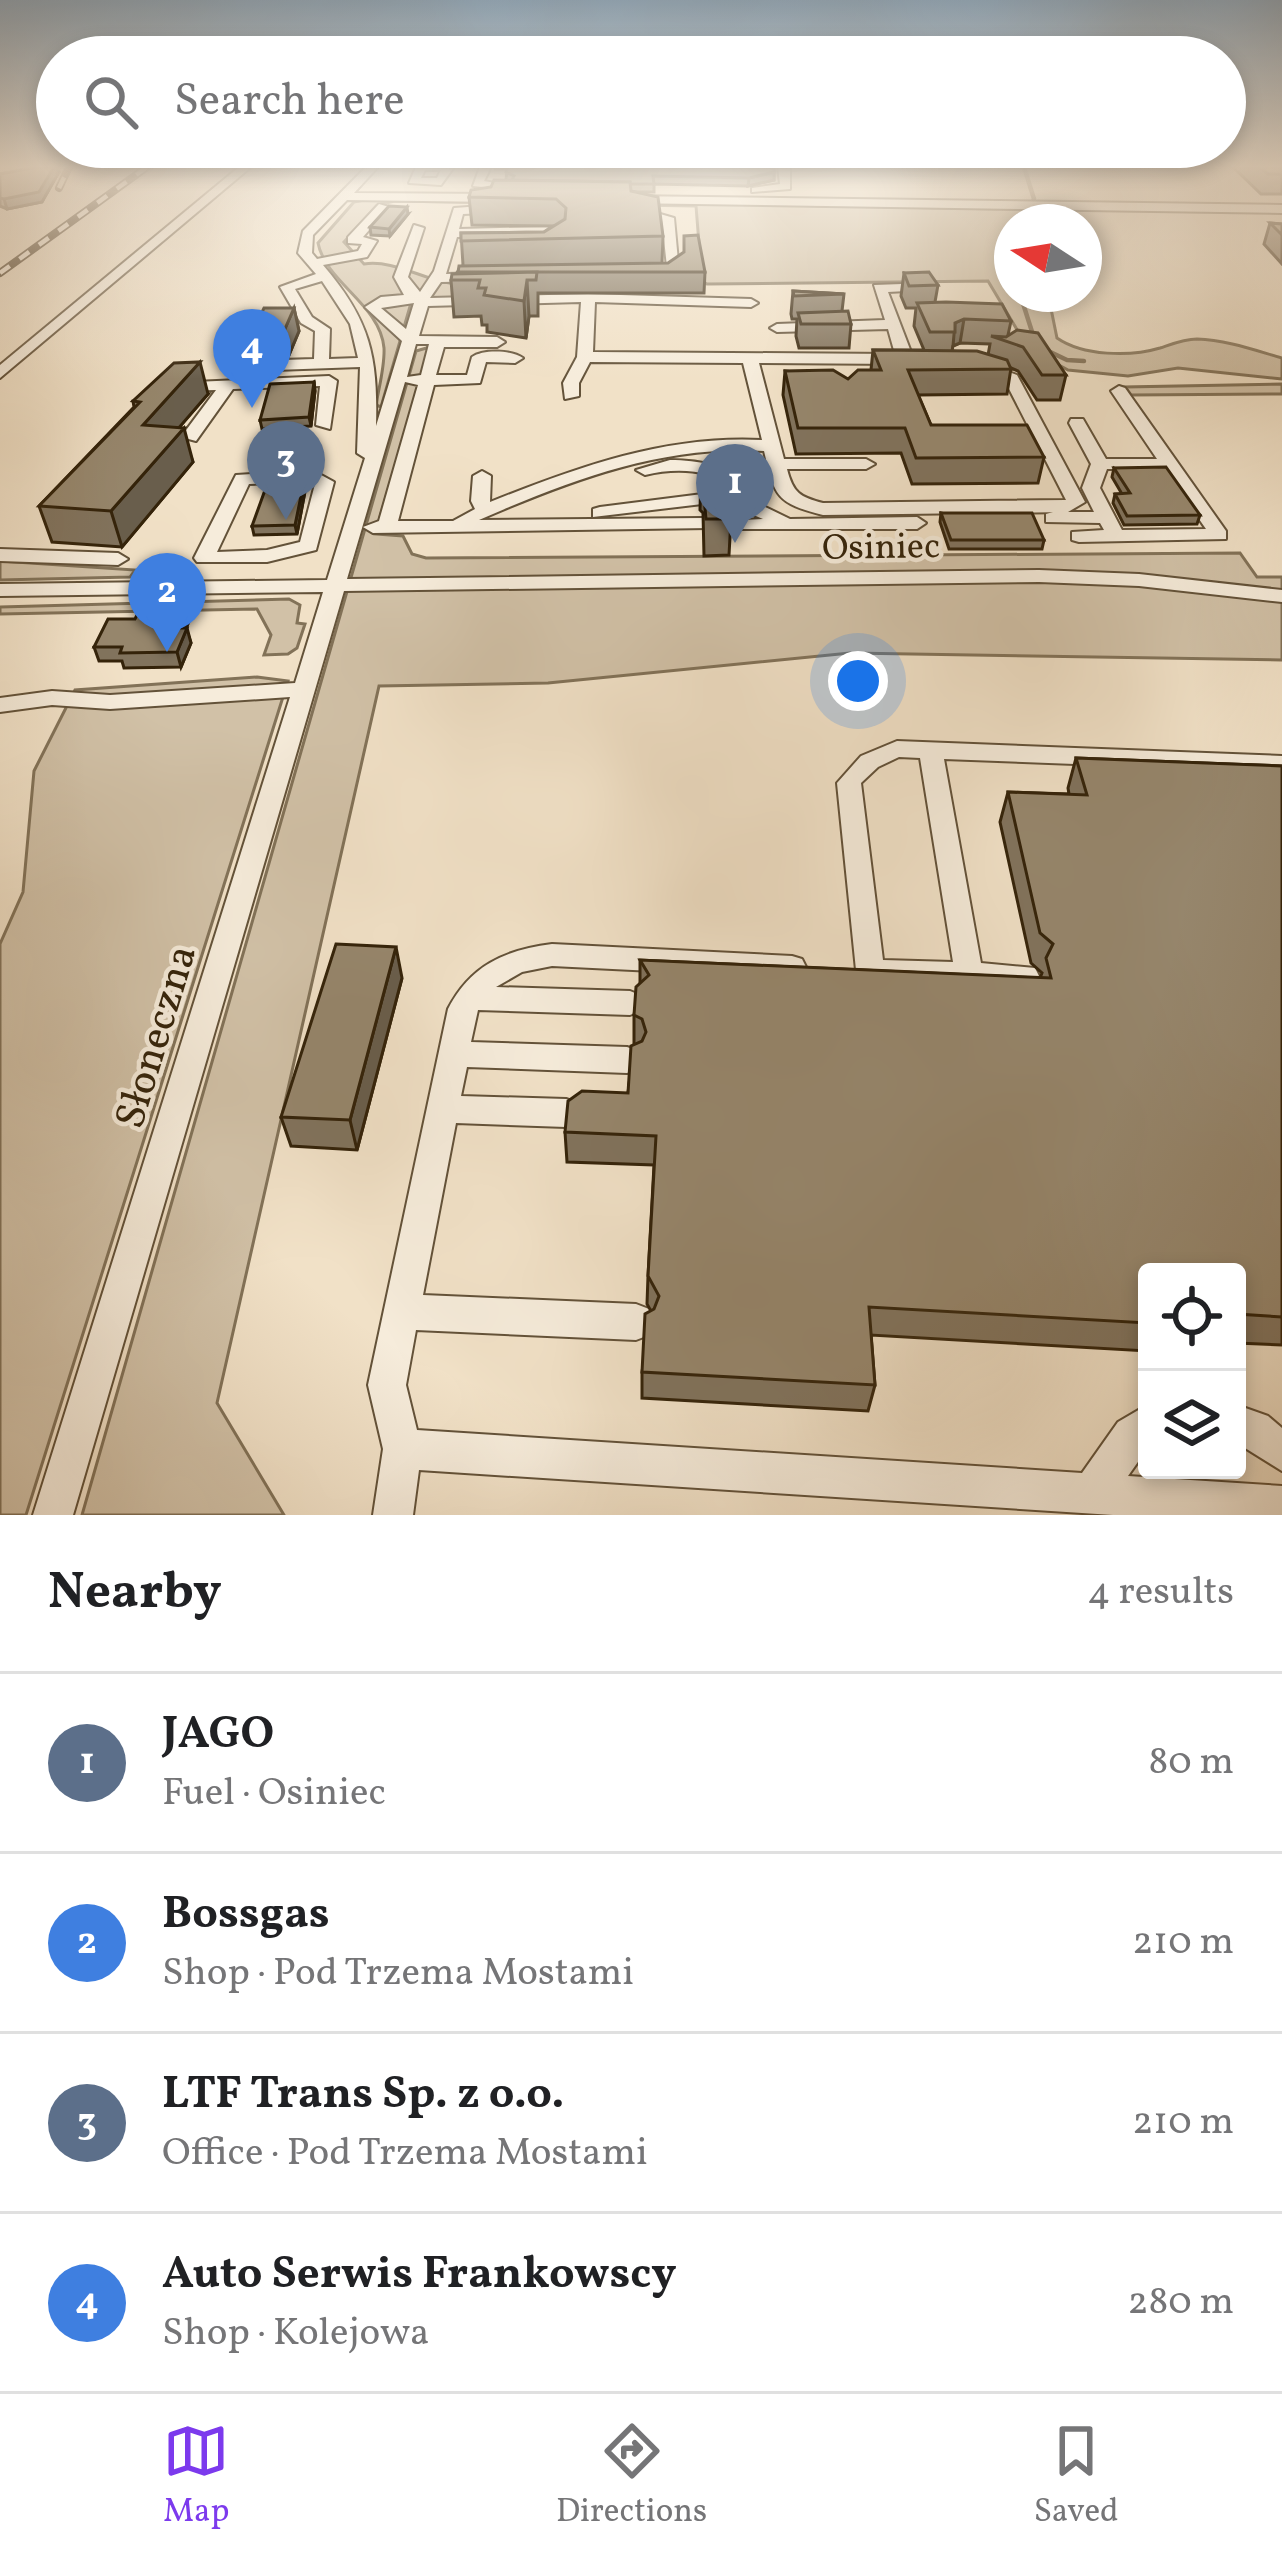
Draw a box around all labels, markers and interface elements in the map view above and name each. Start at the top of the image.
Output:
search box [36,36,1246,168]
icon: search [78,69,144,135]
text: Search here [174,71,405,134]
north arrow [994,204,1102,312]
pin: 4 [213,309,291,408]
pin: 3 [247,421,325,520]
pin: 1 [696,444,774,543]
street label: Osiniec [822,523,941,575]
pin: 2 [128,553,206,652]
your location [828,651,888,711]
street label: Słoneczna [102,938,214,1136]
map controls [1138,1263,1246,1479]
button: locate [1138,1263,1246,1371]
button: layers [1138,1371,1246,1479]
text: Nearby [48,1558,222,1629]
text: 4 results [1087,1566,1234,1620]
text: JAGO [162,1704,274,1767]
text: 1 [79,1736,95,1790]
text: 80 m [1148,1736,1234,1790]
text: Fuel · Osiniec [162,1767,386,1821]
text: Bossgas [162,1884,330,1947]
text: 2 [77,1916,97,1970]
text: 210 m [1132,1916,1234,1970]
text: Shop · Pod Trzema Mostami [162,1947,634,2001]
text: LTF Trans Sp. z o.o. [162,2064,564,2127]
text: 3 [77,2096,97,2150]
text: 210 m [1132,2096,1234,2150]
text: Office · Pod Trzema Mostami [162,2127,648,2181]
text: Auto Serwis Frankowscy [162,2244,676,2307]
text: 4 [75,2276,99,2330]
text: 280 m [1127,2276,1234,2330]
text: Shop · Kolejowa [162,2307,430,2361]
tab: Map [163,2418,229,2536]
tab: Directions [556,2418,707,2536]
tab: Saved [1034,2418,1119,2536]

